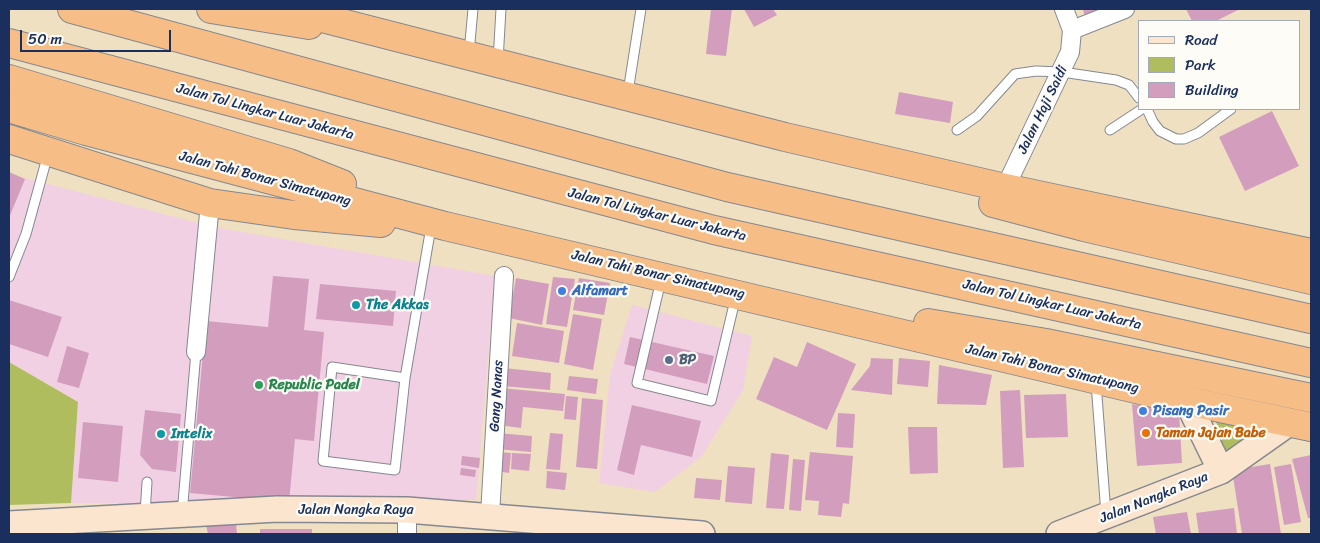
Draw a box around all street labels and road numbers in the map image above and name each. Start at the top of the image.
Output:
street label: Jalan Haji Saidi [1014,63,1072,157]
street label: Jalan Tol Lingkar Luar Jakarta [175,80,355,144]
street label: Jalan Tahi Bonar Simatupang [177,148,353,210]
street label: Jalan Tol Lingkar Luar Jakarta [566,185,748,245]
street label: Jalan Tahi Bonar Simatupang [570,247,746,303]
street label: Jalan Tol Lingkar Luar Jakarta [961,276,1143,334]
street label: Jalan Tahi Bonar Simatupang [964,341,1140,397]
street label: Gang Nanas [487,360,507,432]
street label: Jalan Nangka Raya [1098,469,1210,527]
street label: Jalan Nangka Raya [298,502,414,518]

